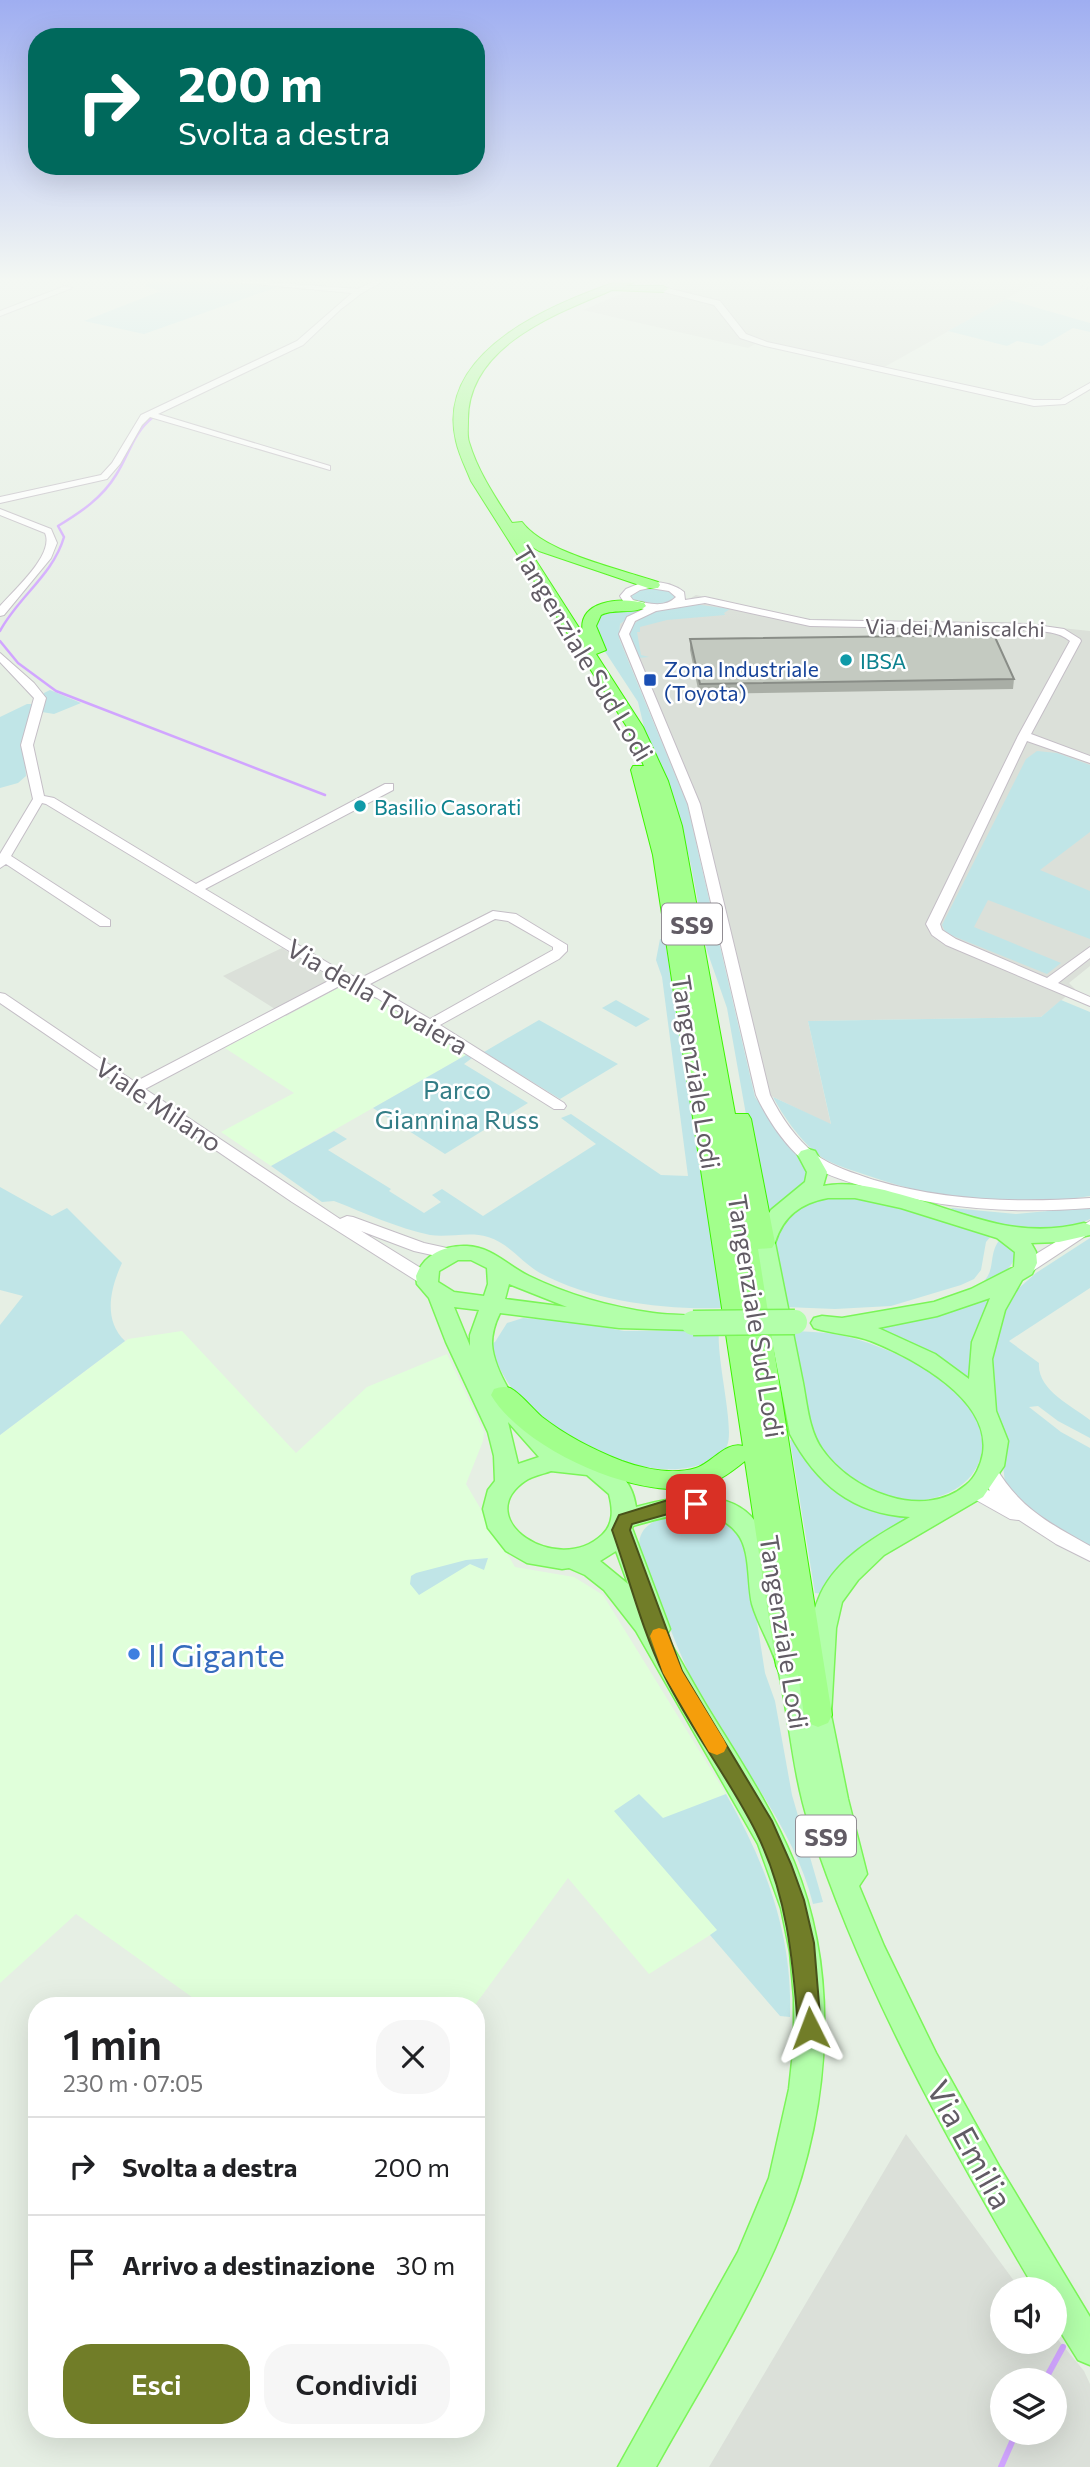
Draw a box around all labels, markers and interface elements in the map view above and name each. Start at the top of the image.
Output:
text: 200 m [178,52,323,112]
icon: right [63,56,154,147]
text: Svolta a destra [178,112,390,152]
street label: Tangenziale Sud Lodi [507,540,661,766]
street label: Via dei Maniscalchi [865,613,1045,641]
place label: IBSA [860,648,906,673]
marker: IBSA [838,652,854,668]
place label: Zona Industriale (Toyota) [664,656,819,705]
marker: Zona Industriale (Toyota) [642,672,658,688]
place label: Basilio Casorati [374,794,521,819]
marker: Basilio Casorati [352,798,368,814]
road number: SS9 [662,904,722,944]
street label: Via della Tovaiera [282,932,474,1060]
street label: Tangenziale Lodi [666,973,728,1171]
street label: Viale Milano [90,1050,228,1158]
park label: Parco Giannina Russ [375,1073,539,1134]
street label: Tangenziale Sud Lodi [722,1192,792,1440]
pin [666,1474,726,1534]
icon: arrive [677,1485,715,1523]
street label: Tangenziale Lodi [754,1533,816,1731]
place label: Il Gigante [148,1634,285,1674]
marker: Il Gigante [126,1646,142,1662]
road number: SS9 [796,1815,856,1856]
position arrow [773,1991,847,2065]
text: 1 min [63,2017,162,2069]
button: close [376,2020,450,2094]
text: 230 m · 07:05 [63,2069,203,2097]
street label: Via Emilia [919,2073,1023,2215]
icon: right [63,2147,101,2185]
text: Svolta a destra [122,2151,297,2182]
text: 200 m [374,2151,450,2182]
icon: arrive [63,2245,101,2283]
text: Arrivo a destinazione [122,2249,375,2280]
text: 30 m [396,2249,455,2280]
map controls [990,2277,1067,2445]
button: sound [990,2277,1067,2354]
button: Esci [63,2344,250,2424]
button: Condividi [264,2344,450,2424]
button: layers [990,2368,1067,2445]

